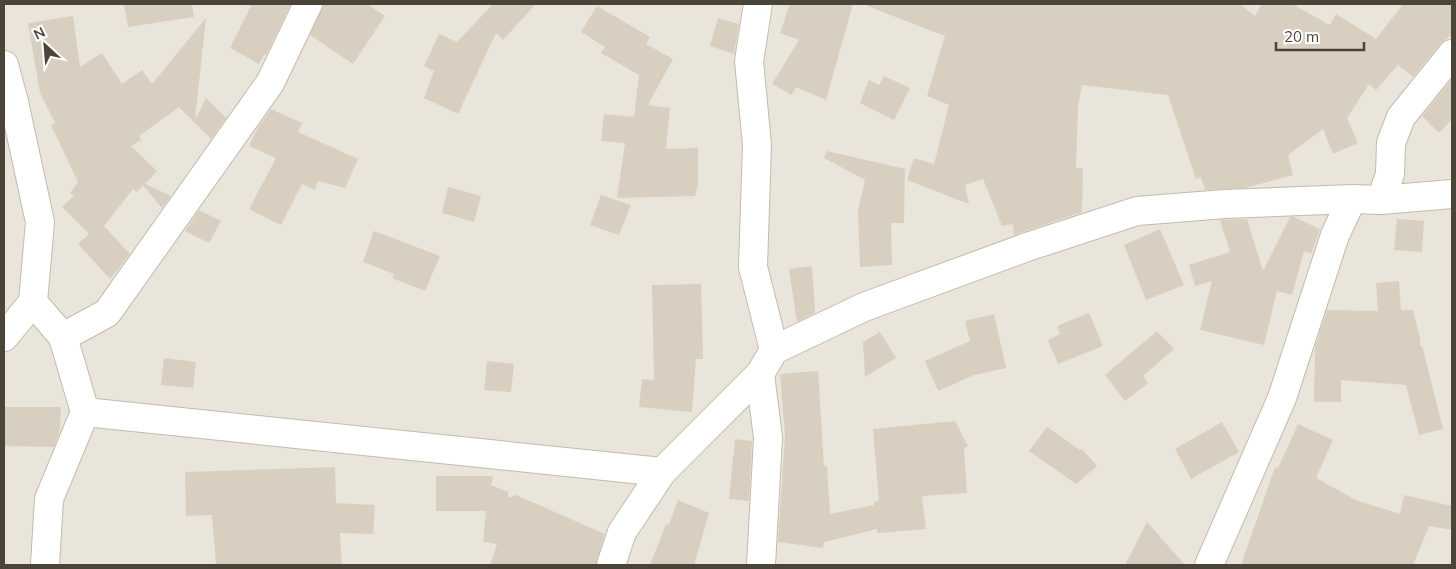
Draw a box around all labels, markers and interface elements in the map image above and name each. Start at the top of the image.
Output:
north arrow [20,20,70,70]
scale bar [1276,20,1364,52]
text: N [31,23,48,44]
text: 20 m [1284,27,1319,46]

